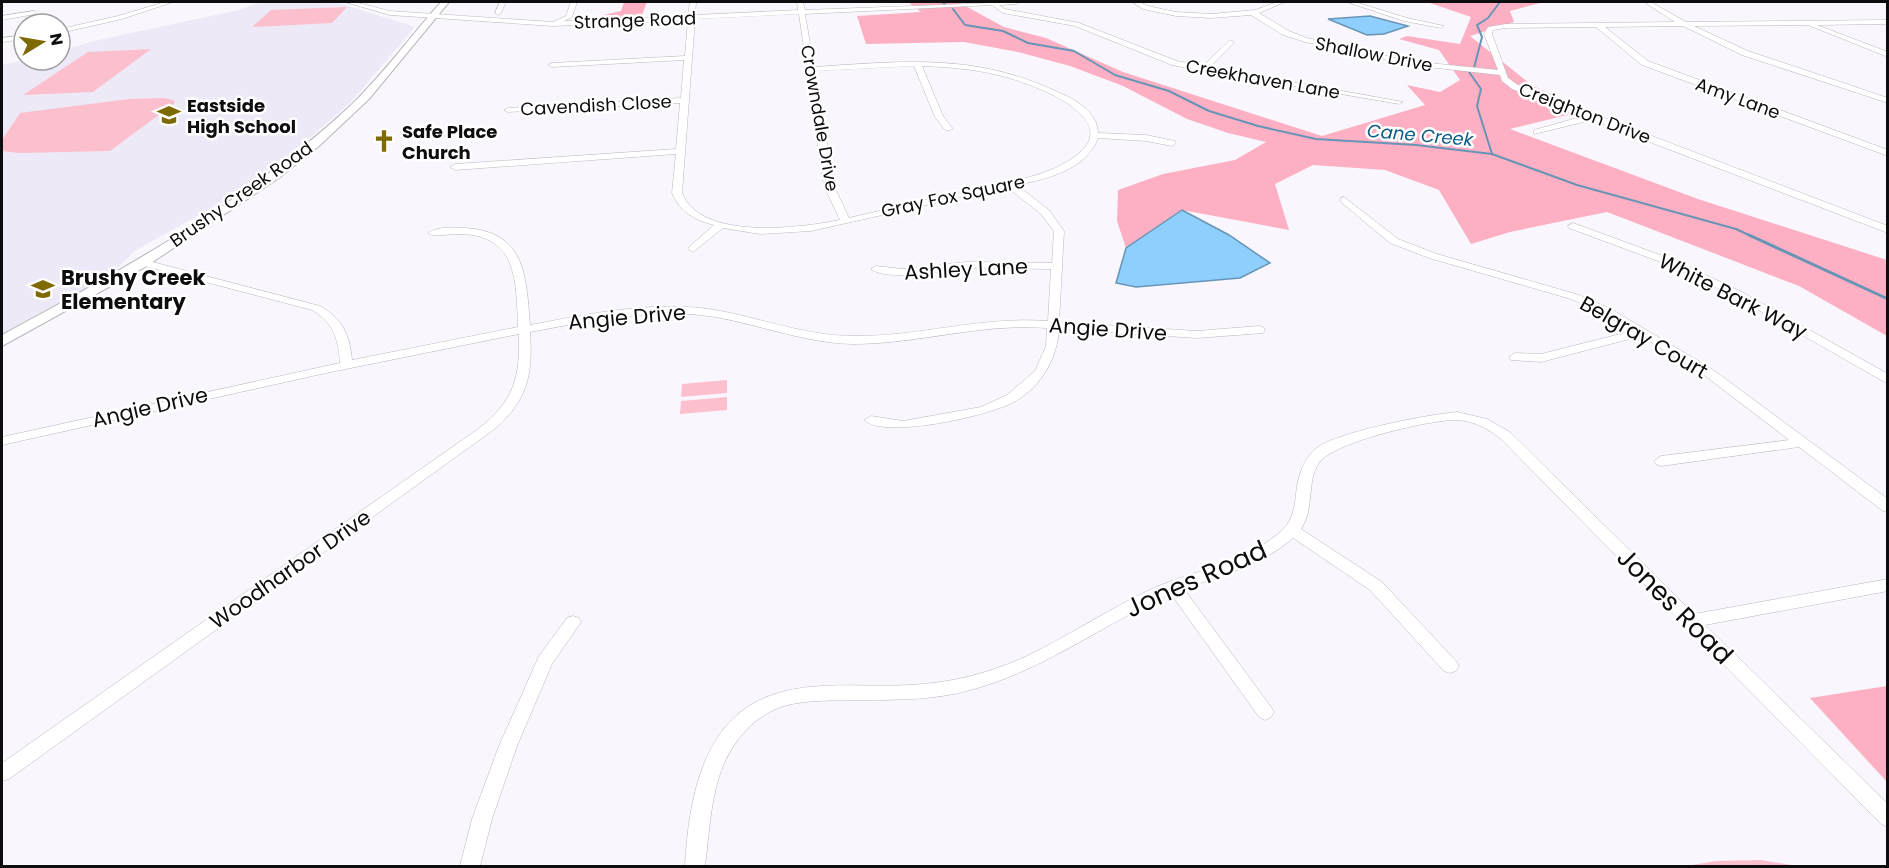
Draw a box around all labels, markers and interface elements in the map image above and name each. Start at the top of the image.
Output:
street label: Strange Road [573,5,697,35]
north arrow [12,12,72,72]
street label: Shallow Drive [1313,30,1435,78]
text: N [44,31,69,47]
street label: Crowndale Drive [795,43,845,193]
street label: Creekhaven Lane [1184,53,1342,105]
street label: Amy Lane [1692,71,1784,125]
street label: Creighton Drive [1515,76,1655,150]
street label: Cavendish Close [520,89,672,121]
place label: Eastside High School [187,93,296,139]
school or university icon: Eastside High School [156,102,182,128]
water label: Cane Creek [1366,118,1475,152]
place label: Safe Place Church [402,119,497,165]
church icon: Safe Place Church [371,128,397,154]
street label: Brushy Creek Road [165,135,317,253]
street label: Gray Fox Square [879,169,1027,223]
street label: White Bark Way [1654,246,1812,346]
street label: Ashley Lane [903,251,1029,287]
place label: Brushy Creek Elementary [61,263,205,316]
school or university icon: Brushy Creek Elementary [30,276,56,302]
street label: Belgray Court [1575,289,1713,385]
street label: Angie Drive [567,297,687,337]
street label: Angie Drive [1048,310,1168,348]
street label: Angie Drive [89,380,211,434]
street label: Woodharbor Drive [204,502,376,636]
street label: Jones Road [1120,532,1272,626]
street label: Jones Road [1609,540,1741,672]

